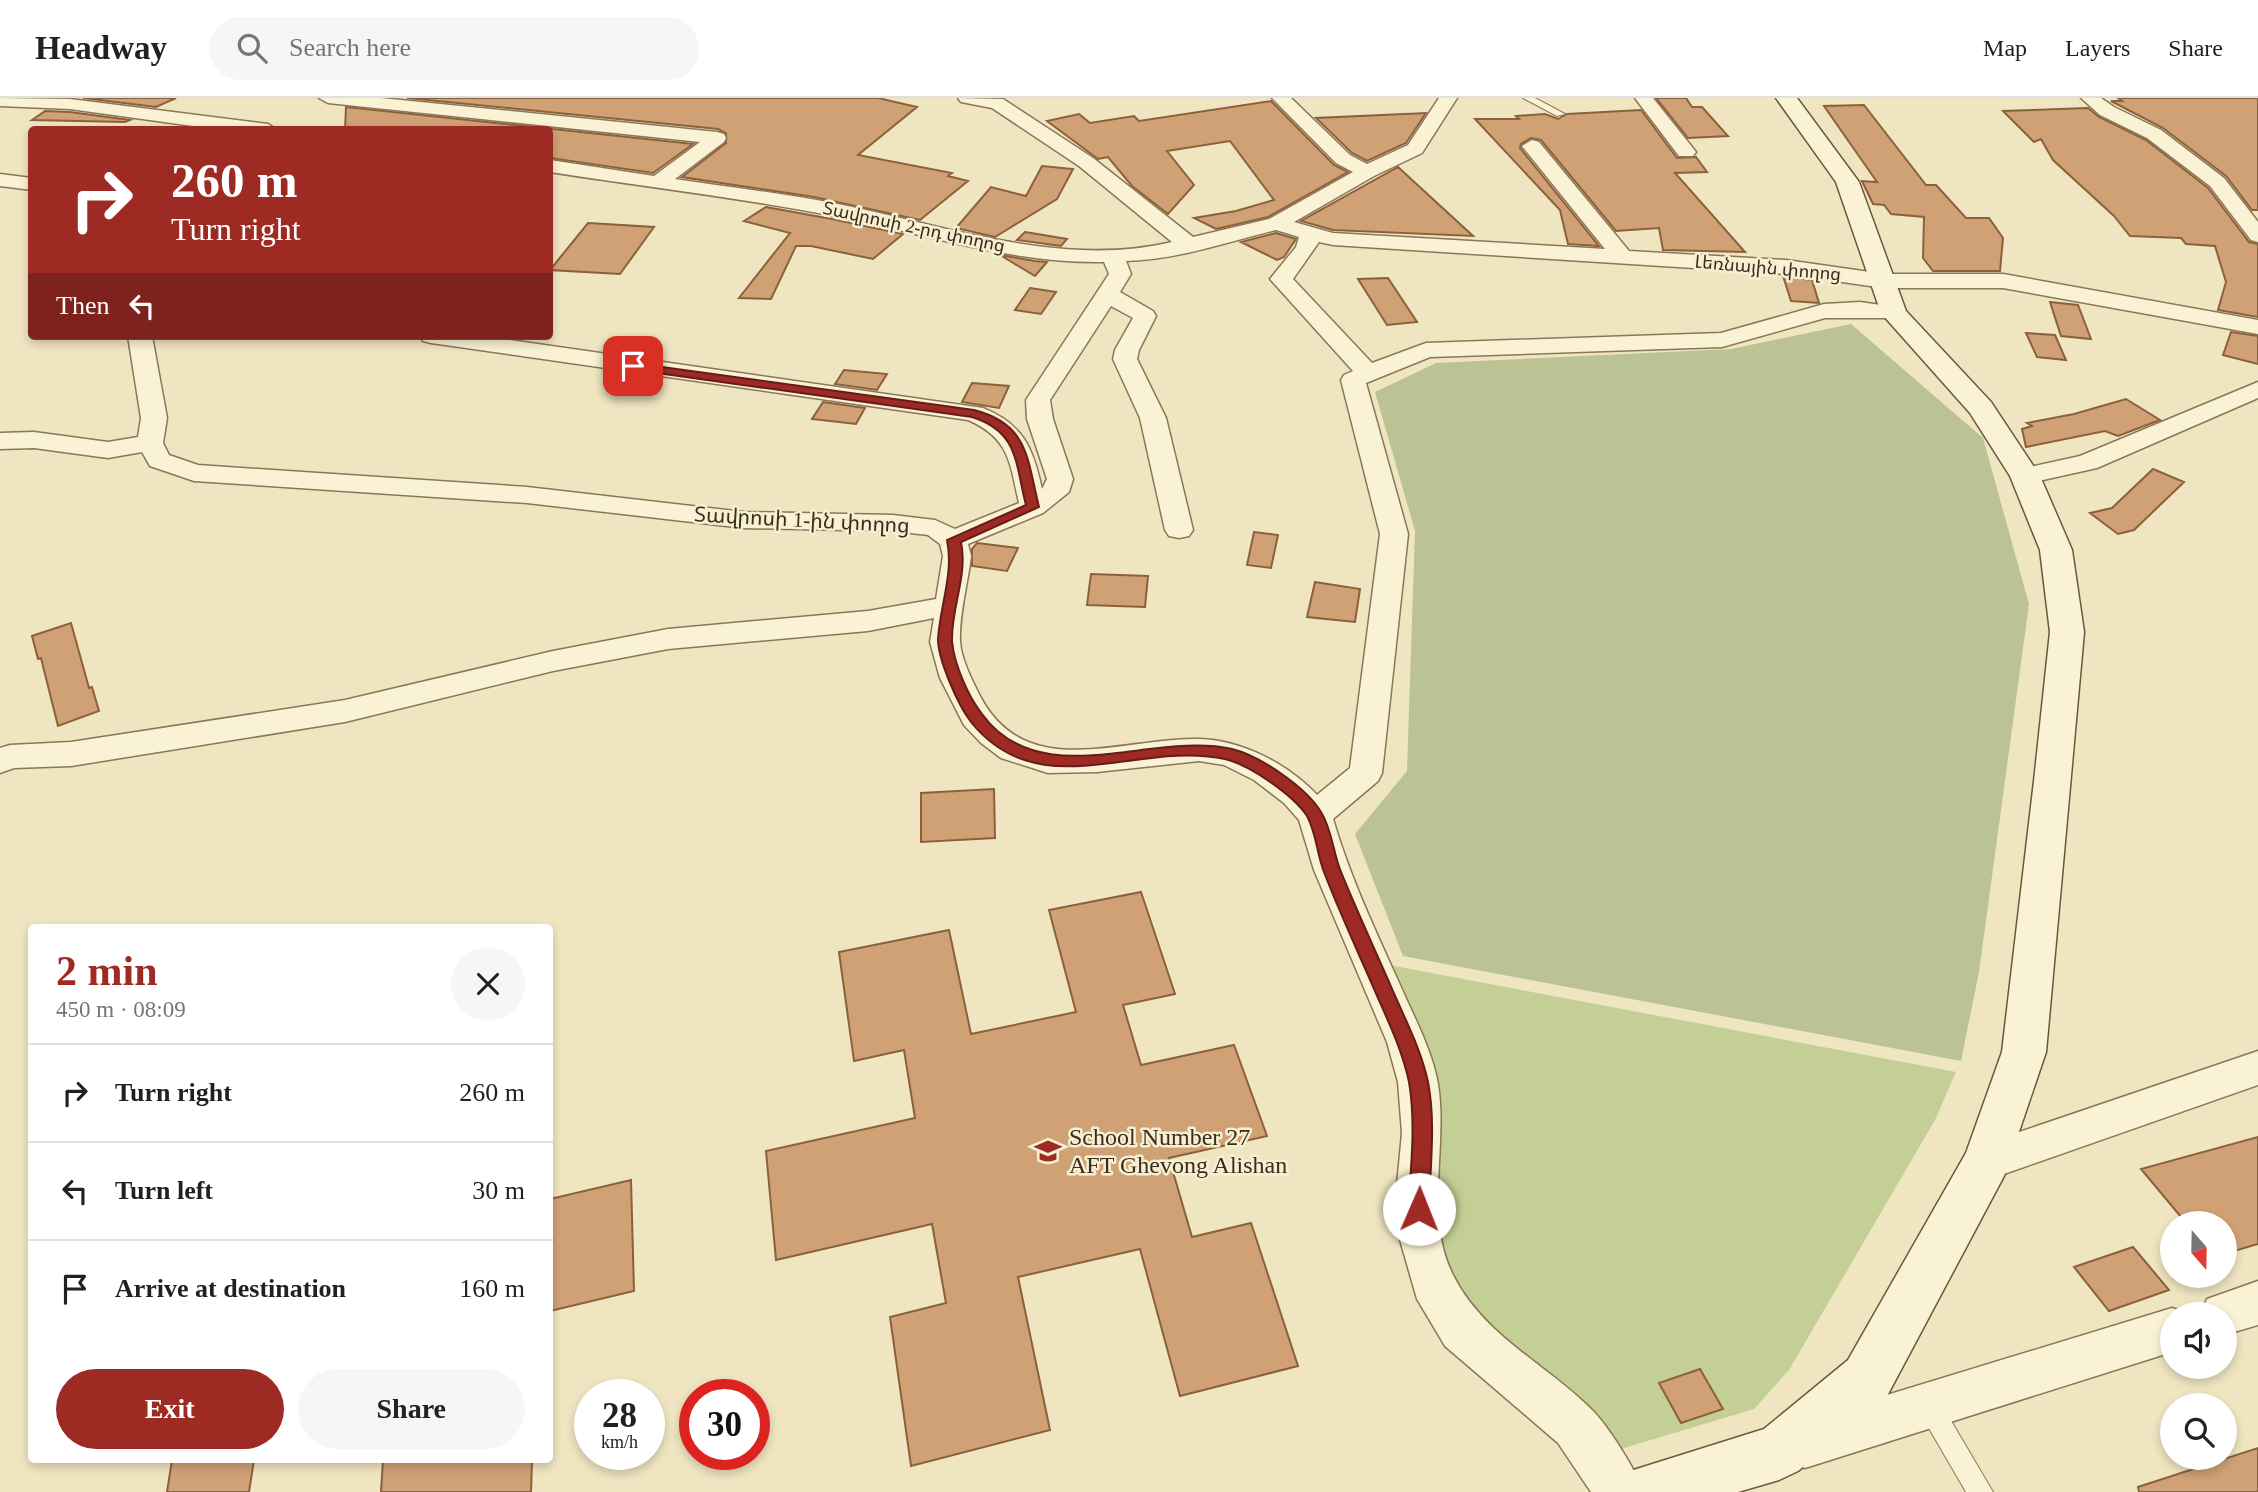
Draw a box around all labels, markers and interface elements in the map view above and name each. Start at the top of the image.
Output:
search box [209,17,699,80]
icon: search [233,29,271,67]
text: Headway [35,30,167,66]
text: Search here [289,33,411,62]
text: Map [1983,35,2027,61]
text: Layers [2065,35,2130,61]
text: Share [2168,35,2223,61]
text: 260 m [171,153,298,208]
icon: right [56,154,147,245]
street label: Տավրոսի 2-րդ փողոց [821,198,1007,256]
text: Turn right [171,211,301,247]
street label: Լեռնային փողոց [1694,252,1842,284]
icon: left [123,287,161,325]
text: Then [56,291,109,320]
pin [603,336,663,396]
icon: arrive [614,347,652,385]
street label: Տավրոսի 1-ին փողոց [694,502,910,538]
button: close [451,947,525,1021]
text: 2 min [56,948,158,994]
text: 450 m · 08:09 [56,997,186,1022]
icon: right [56,1074,94,1112]
text: Turn right [115,1078,232,1107]
text: 260 m [459,1078,525,1107]
place label: School Number 27 AFT Ghevong Alishan [1069,1124,1287,1178]
school or university icon: School Number 27 AFT Ghevong Alishan [1033,1136,1063,1166]
icon: left [56,1172,94,1210]
position arrow [1382,1172,1456,1246]
text: Turn left [115,1176,213,1205]
text: 30 m [472,1176,525,1205]
north arrow [2160,1211,2236,1288]
map controls [2160,1211,2237,1470]
icon: arrive [56,1270,94,1308]
text: Arrive at destination [115,1274,346,1303]
text: 160 m [459,1274,525,1303]
button: sound [2160,1302,2237,1379]
button: Exit [56,1369,284,1449]
button: Share [298,1369,525,1449]
speed limit sign: 30 [679,1379,770,1470]
button: search [2160,1393,2237,1470]
text: 28 [602,1396,637,1435]
text: km/h [601,1432,638,1452]

